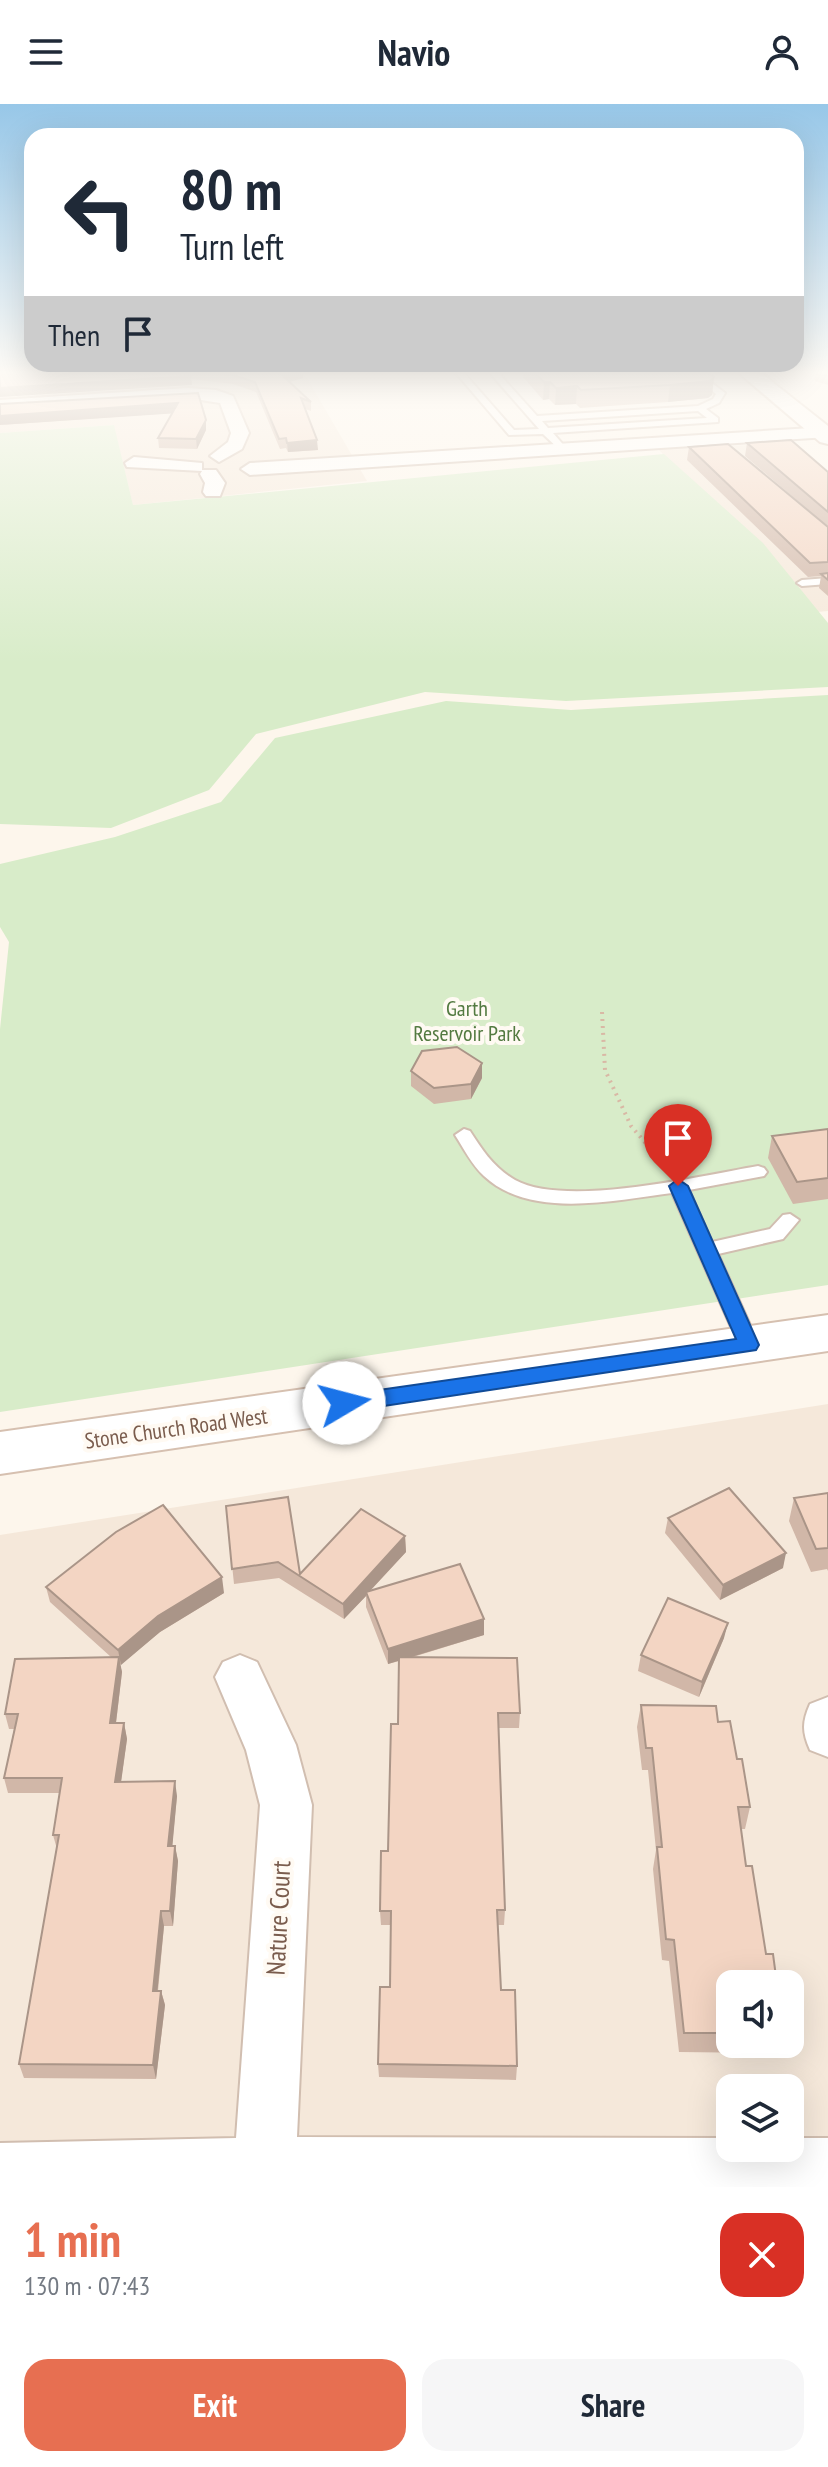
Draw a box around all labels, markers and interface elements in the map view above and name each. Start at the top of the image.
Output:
text: Navio [378,29,450,76]
icon: menu [24,30,68,74]
icon: person [760,30,804,74]
text: 80 m [180,153,282,225]
icon: left [48,160,152,264]
text: Turn left [180,223,284,270]
icon: arrive [116,312,160,356]
text: Then [48,315,100,354]
park label: Garth Reservoir Park [413,994,521,1047]
pin [644,1104,712,1186]
icon: arrive [656,1116,700,1160]
position arrow [302,1361,386,1445]
street label: Stone Church Road West [83,1401,269,1455]
street label: Nature Court [259,1860,297,1976]
map controls [716,1970,804,2162]
button: sound [716,1970,804,2058]
button: layers [716,2074,804,2162]
text: 1 min [24,2208,121,2270]
button: close [720,2213,804,2297]
text: 130 m · 07:43 [24,2269,150,2302]
button: Exit [24,2359,406,2451]
button: Share [422,2359,804,2451]

